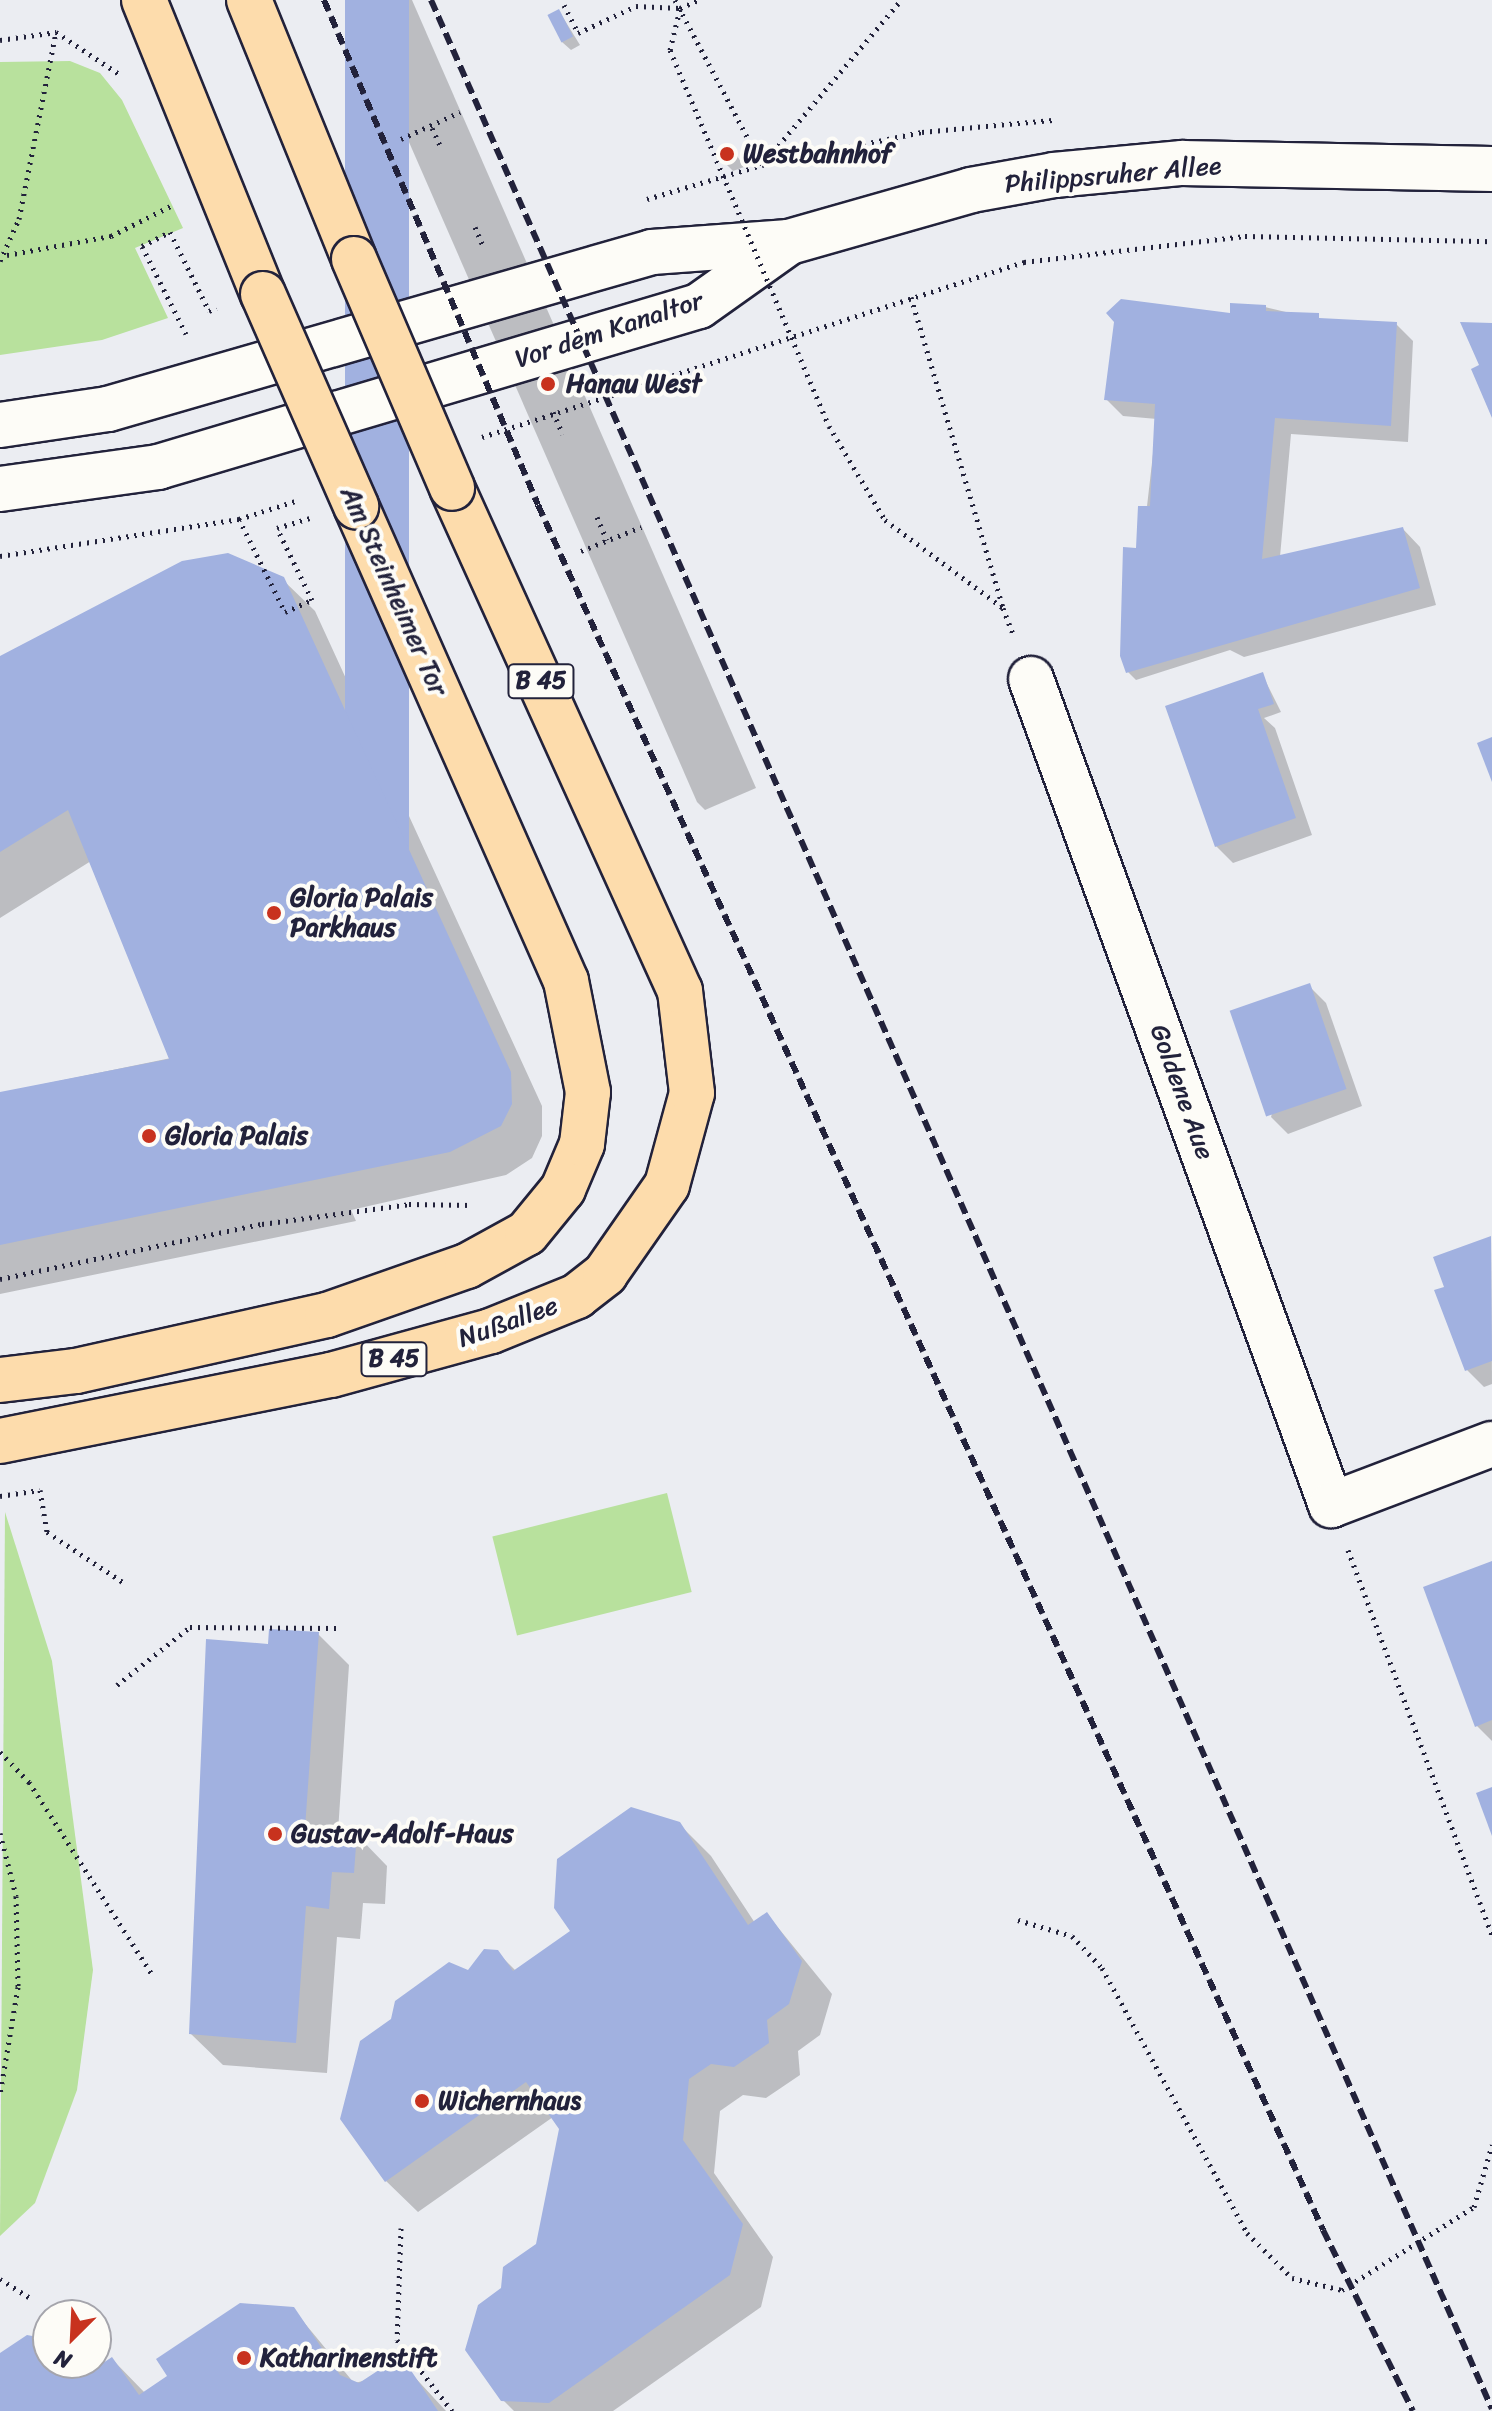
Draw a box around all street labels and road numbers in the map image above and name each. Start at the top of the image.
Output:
street label: Philippsruher Allee [1003,150,1223,200]
street label: Vor dem Kanaltor [511,285,707,375]
street label: Am Steinheimer Tor [334,481,454,701]
road number: B 45 [507,661,575,701]
street label: Goldene Aue [1143,1020,1221,1164]
street label: Nußallee [454,1290,562,1354]
road number: B 45 [360,1339,428,1379]

